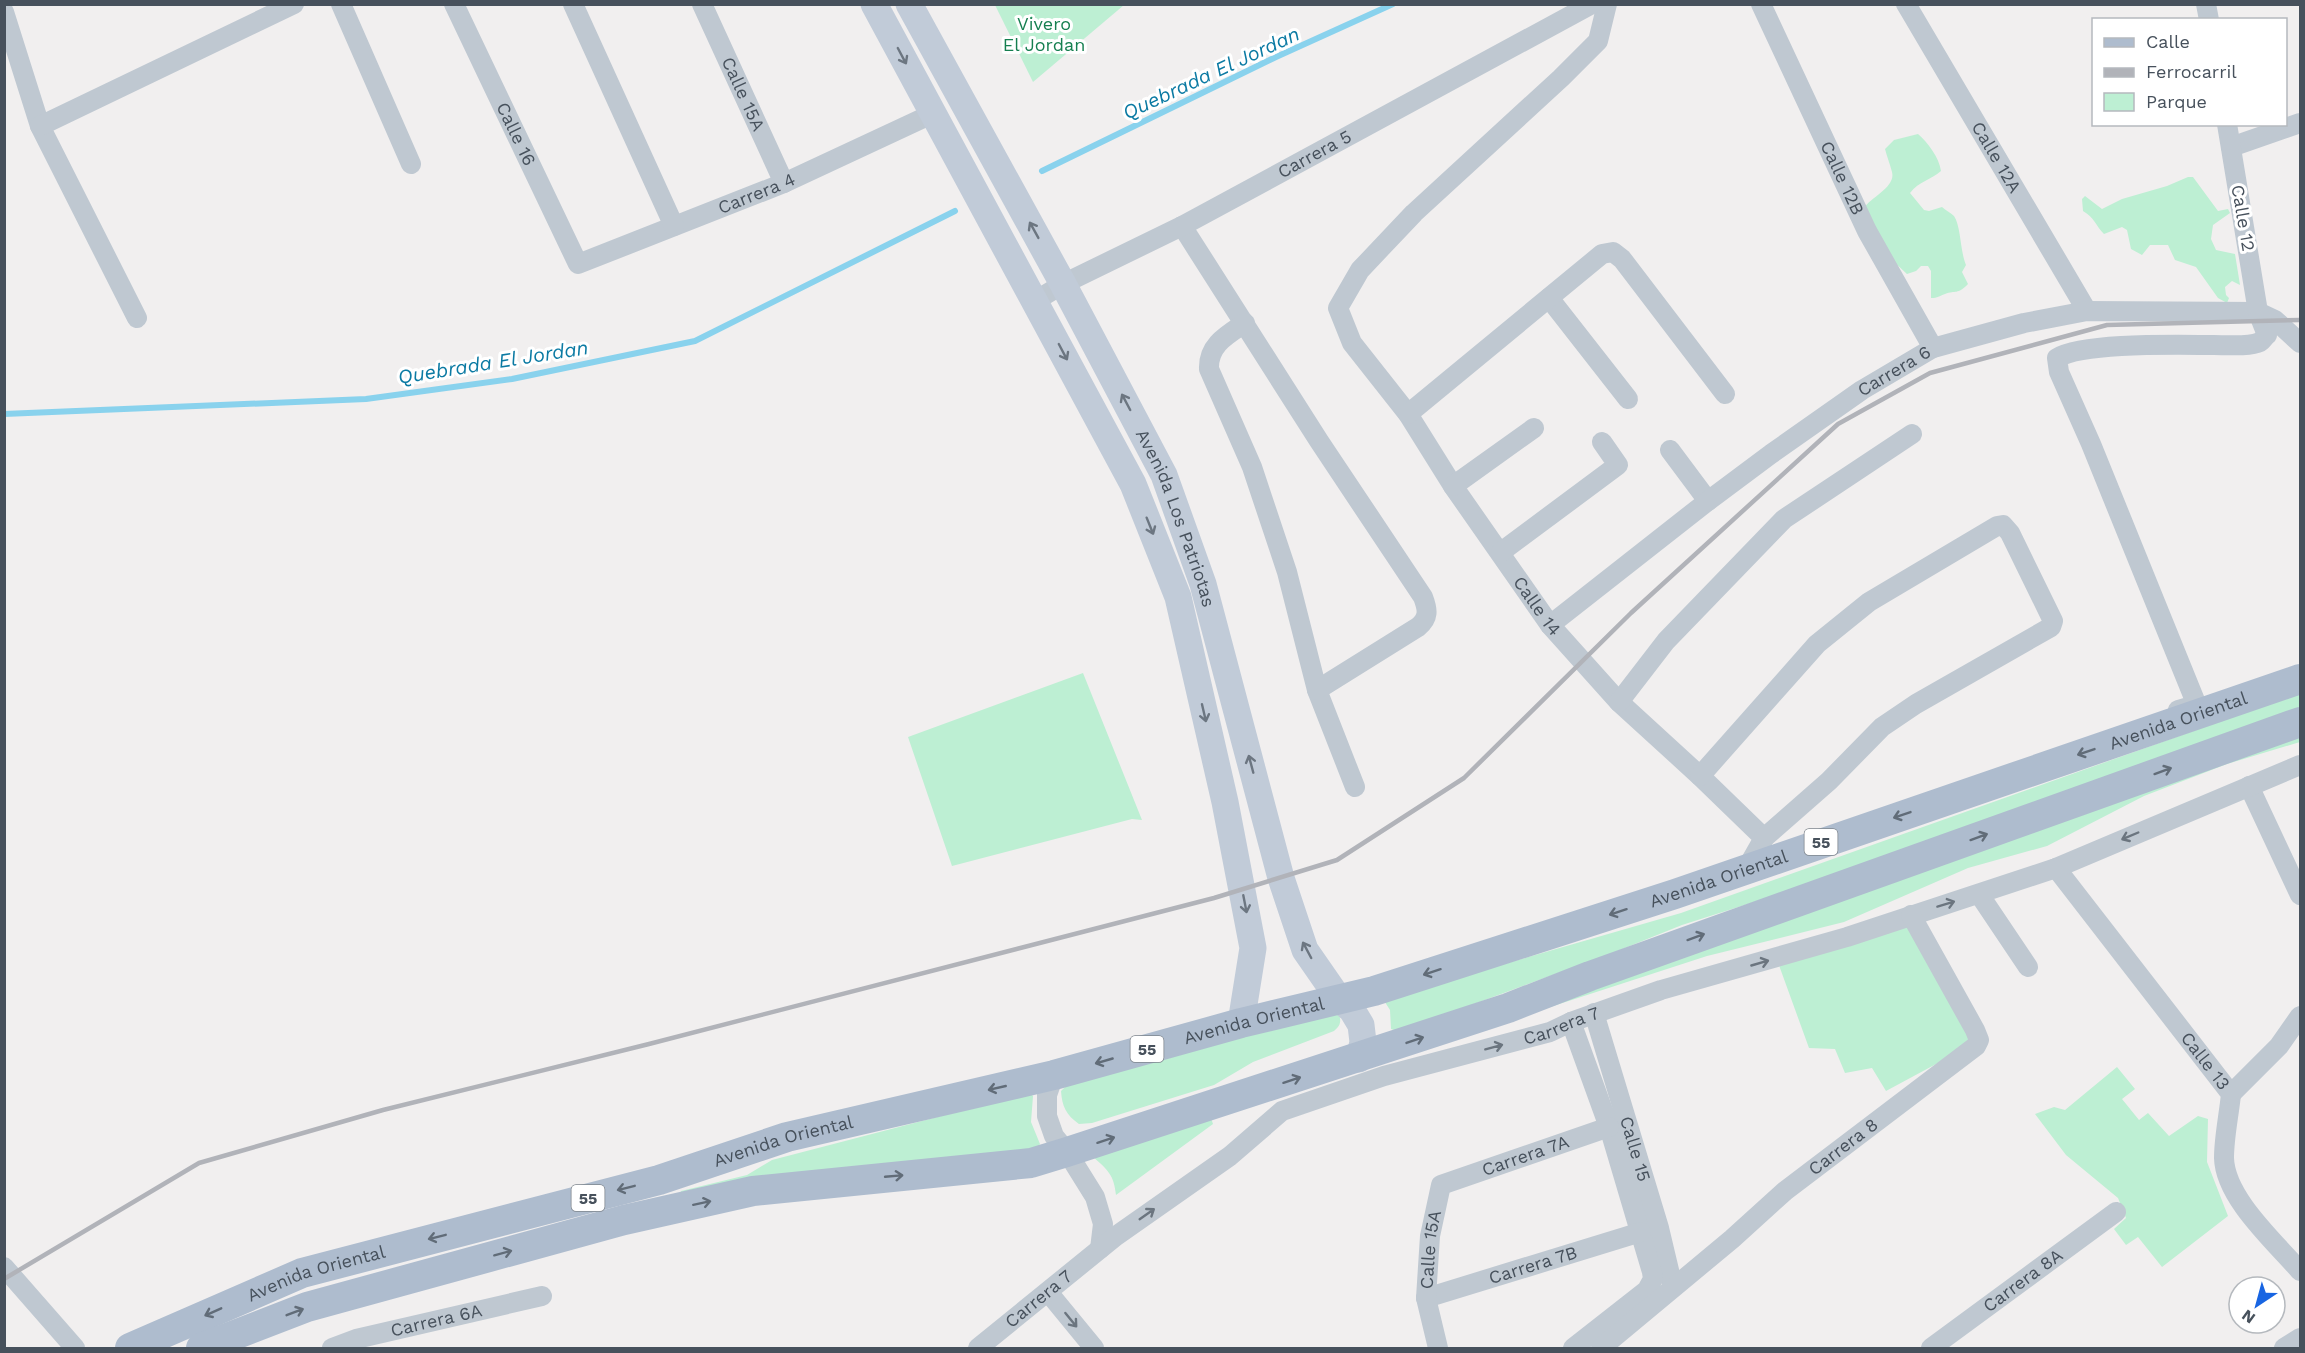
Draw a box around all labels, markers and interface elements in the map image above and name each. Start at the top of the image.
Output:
park label: Vivero El Jordan [1003,13,1085,55]
legend [2092,18,2287,126]
water label: Quebrada El Jordan [1119,21,1303,125]
text: Calle [2146,31,2190,52]
one-way arrow [897,47,908,65]
street label: Calle 15A [718,53,770,134]
text: Ferrocarril [2146,61,2237,82]
text: Parque [2146,91,2207,112]
street label: Calle 16 [492,99,540,169]
street label: Calle 12A [1968,118,2026,197]
street label: Carrera 5 [1274,125,1355,182]
street label: Calle 12B [1816,137,1869,218]
street label: Carrera 4 [715,168,798,218]
street label: Calle 12 [2227,183,2260,253]
one-way arrow [1028,222,1039,240]
water label: Quebrada El Jordan [396,335,590,389]
street label: Carrera 6 [1853,341,1934,400]
one-way arrow [1058,343,1069,361]
one-way arrow [1119,394,1131,412]
street label: Avenida Los Patriotas [1132,425,1220,609]
one-way arrow [1145,517,1156,535]
street label: Calle 14 [1509,572,1566,640]
street label: Avenida Oriental [2106,687,2250,754]
one-way arrow [1199,703,1211,722]
one-way arrow [2077,747,2096,758]
one-way arrow [1244,755,1256,774]
one-way arrow [2153,765,2172,776]
one-way arrow [1893,810,1911,821]
road number: 55 [1804,829,1838,855]
one-way arrow [1969,830,1988,841]
one-way arrow [2122,831,2140,842]
street label: Avenida Oriental [1647,845,1791,912]
one-way arrow [1240,894,1251,913]
one-way arrow [1936,898,1955,909]
one-way arrow [1609,908,1628,919]
one-way arrow [1687,931,1705,942]
one-way arrow [1300,942,1312,960]
one-way arrow [1750,957,1769,968]
one-way arrow [1423,967,1442,978]
street label: Avenida Oriental [1181,992,1327,1048]
street label: Carrera 7 [1521,1002,1602,1049]
street label: Calle 13 [2177,1028,2235,1094]
one-way arrow [1405,1034,1424,1045]
road number: 55 [1130,1036,1164,1062]
one-way arrow [1484,1040,1503,1052]
one-way arrow [1095,1056,1114,1067]
one-way arrow [1282,1074,1301,1085]
one-way arrow [987,1083,1007,1094]
street label: Avenida Oriental [711,1111,856,1171]
street label: Carrera 8 [1804,1113,1882,1179]
street label: Calle 15 [1616,1114,1655,1184]
street label: Carrera 7A [1479,1131,1572,1180]
one-way arrow [1096,1134,1115,1145]
one-way arrow [884,1170,904,1181]
one-way arrow [617,1183,636,1195]
road number: 55 [572,1185,604,1211]
one-way arrow [692,1196,711,1208]
one-way arrow [1138,1208,1154,1220]
street label: Calle 15A [1416,1208,1445,1290]
one-way arrow [428,1231,447,1243]
street label: Avenida Oriental [244,1241,388,1306]
street label: Carrera 7B [1486,1241,1580,1288]
street label: Carrera 8A [1979,1244,2066,1316]
one-way arrow [493,1247,512,1258]
street label: Carrera 7 [1001,1265,1076,1332]
north arrow [2227,1275,2287,1335]
street label: Carrera 6A [388,1299,484,1341]
one-way arrow [285,1306,304,1317]
text: N [2238,1306,2259,1328]
one-way arrow [205,1307,223,1318]
one-way arrow [1064,1312,1077,1328]

